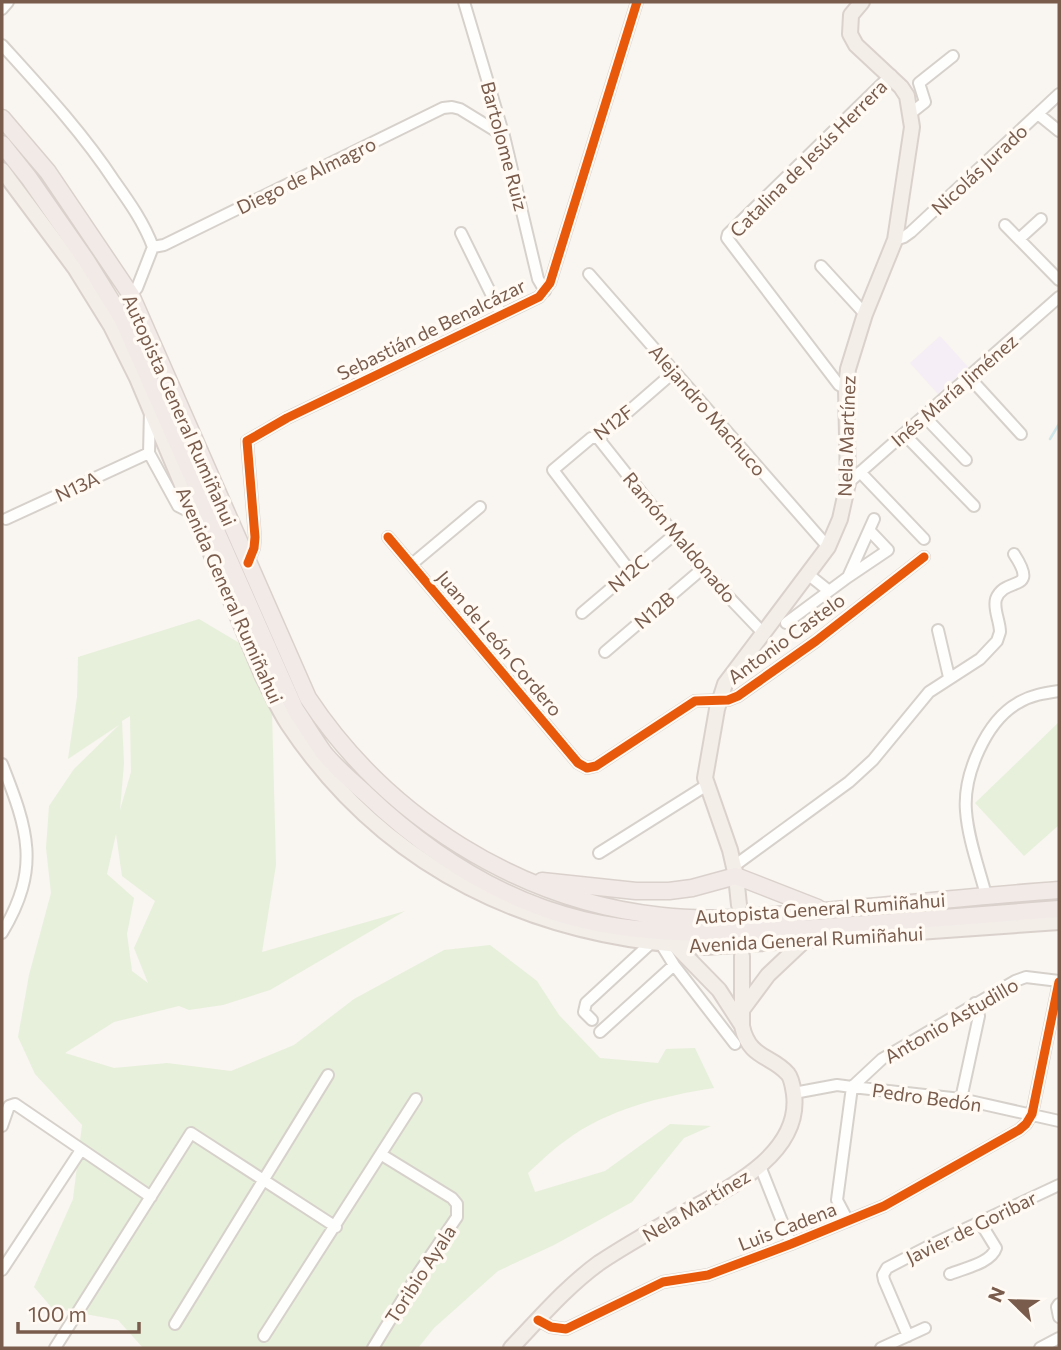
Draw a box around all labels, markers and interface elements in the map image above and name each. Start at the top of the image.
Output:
street label: Catalina de Jesús Herrera [725,75,891,241]
street label: Bartolome Ruiz [477,79,533,213]
street label: Nicolás Jurado [926,119,1032,219]
street label: Diego de Almagro [233,131,379,219]
street label: Sebastián de Benalcázar [333,273,529,385]
street label: Autopista General Rumiñahui [118,291,242,529]
street label: Inés María Jiménez [886,329,1022,451]
street label: Alejandro Machuco [645,340,771,480]
street label: Nela Martínez [832,375,860,497]
street label: N12F [589,400,638,444]
street label: N13A [51,466,103,506]
street label: Ramón Maldonado [619,467,741,607]
street label: Avenida General Rumiñahui [172,483,288,707]
street label: N12C [603,549,653,597]
street label: Juan de León Cordero [432,565,568,721]
street label: N12B [629,587,679,633]
street label: Antonio Castelo [723,588,849,688]
street label: Autopista General Rumiñahui [694,888,946,928]
street label: Avenida General Rumiñahui [688,921,924,957]
street label: Antonio Astudillo [880,972,1022,1068]
street label: Pedro Bedón [871,1078,983,1116]
street label: Nela Martínez [638,1164,754,1246]
street label: Javier de Goribar [902,1185,1040,1269]
street label: Luis Cadena [735,1197,839,1255]
street label: Toribio Ayala [380,1221,460,1327]
north arrow [977,1266,1047,1336]
text: N [983,1283,1009,1305]
scale bar [18,1290,138,1334]
text: 100 m [28,1301,87,1326]

